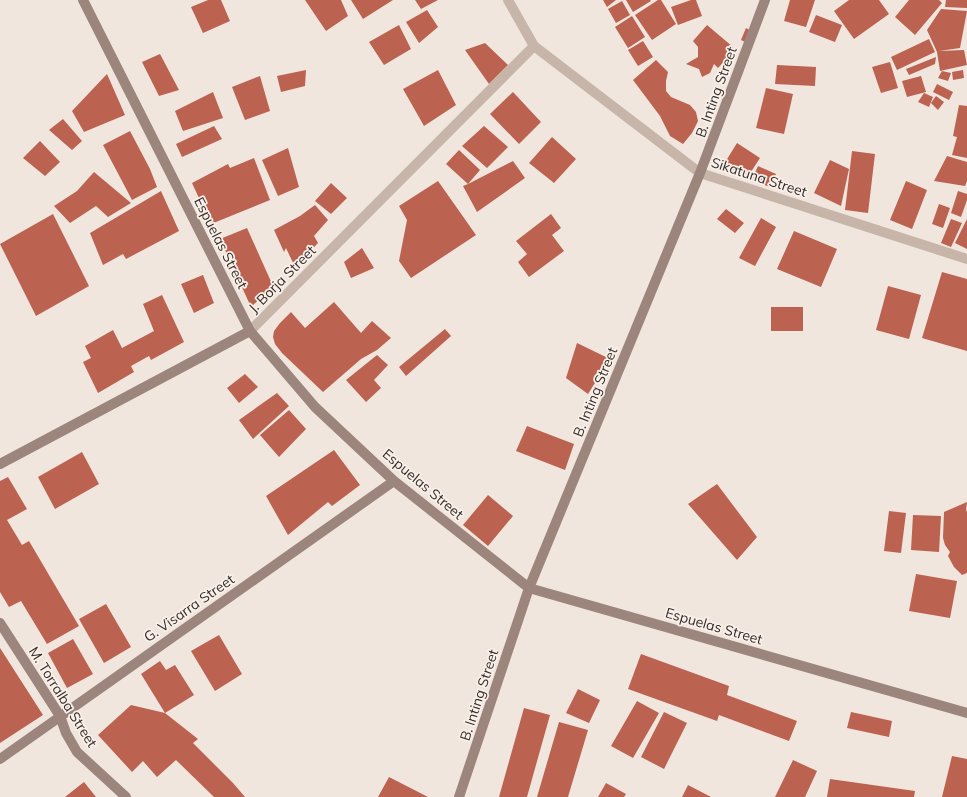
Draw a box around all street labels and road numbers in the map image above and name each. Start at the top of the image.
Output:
street label: B. Inting Street [691,44,741,140]
street label: Sikatuna Street [709,153,809,201]
street label: Espuelas Street [190,194,252,292]
street label: J. Borja Street [245,241,320,316]
street label: B. Inting Street [569,344,621,440]
street label: Espuelas Street [379,445,467,523]
street label: G. Visarra Street [140,570,238,646]
street label: Espuelas Street [663,604,765,648]
street label: M. Torralba Street [25,643,101,751]
street label: B. Inting Street [456,647,502,743]

